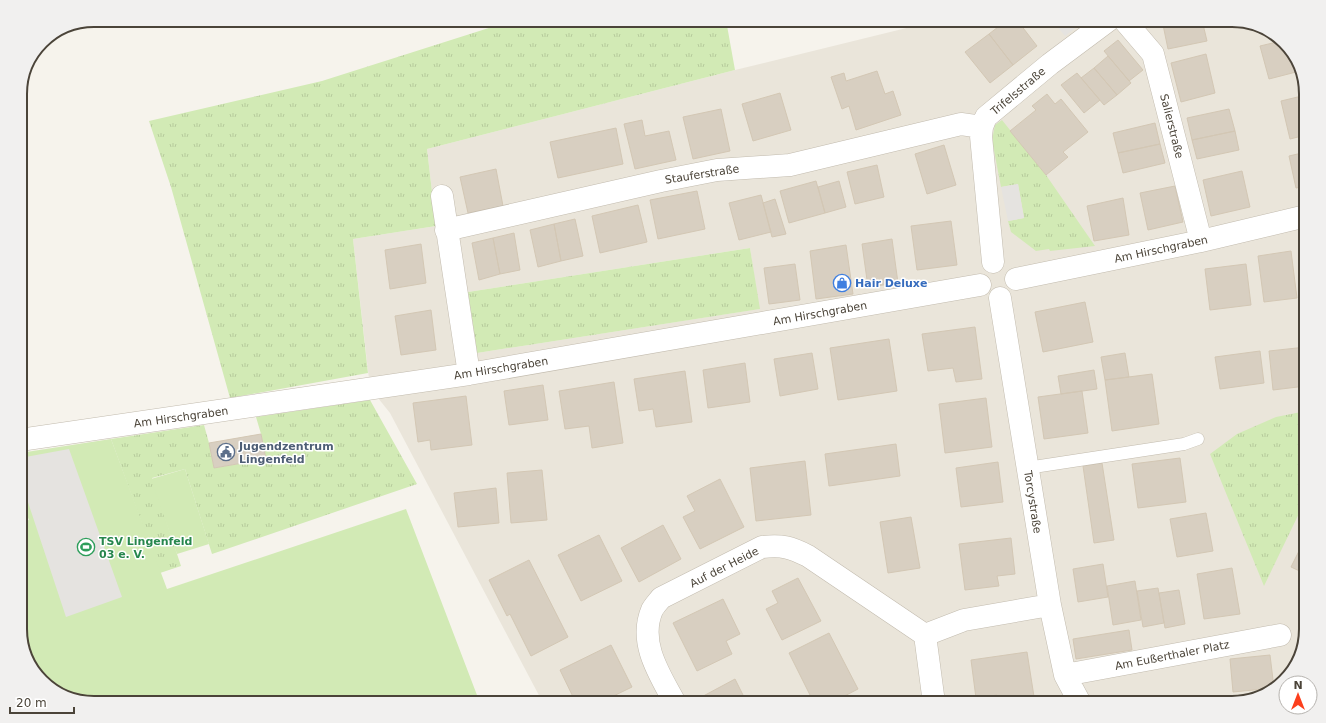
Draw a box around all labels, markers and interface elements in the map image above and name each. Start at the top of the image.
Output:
street label: Trifelsstraße [988,65,1048,119]
street label: Salierstraße [1157,92,1186,160]
street label: Stauferstraße [664,162,740,187]
street label: Am Hirschgraben [1113,233,1209,266]
shop icon: Hair Deluxe [832,273,852,293]
place label: Hair Deluxe [855,277,927,290]
street label: Am Hirschgraben [772,299,868,328]
street label: Am Hirschgraben [453,355,549,382]
street label: Am Hirschgraben [133,404,229,431]
place label: Jugendzentrum Lingenfeld [238,440,334,466]
public building icon: Jugendzentrum Lingenfeld [216,442,236,462]
street label: Torcystraße [1021,469,1044,535]
place label: TSV Lingenfeld 03 e. V. [99,535,192,561]
sports icon: TSV Lingenfeld 03 e. V. [76,537,96,557]
street label: Auf der Heide [688,544,761,590]
street label: Am Eußerthaler Platz [1114,638,1231,673]
north arrow [1278,675,1318,715]
text: N [1293,679,1303,692]
scale bar [10,689,74,715]
text: 20 m [16,696,47,710]

